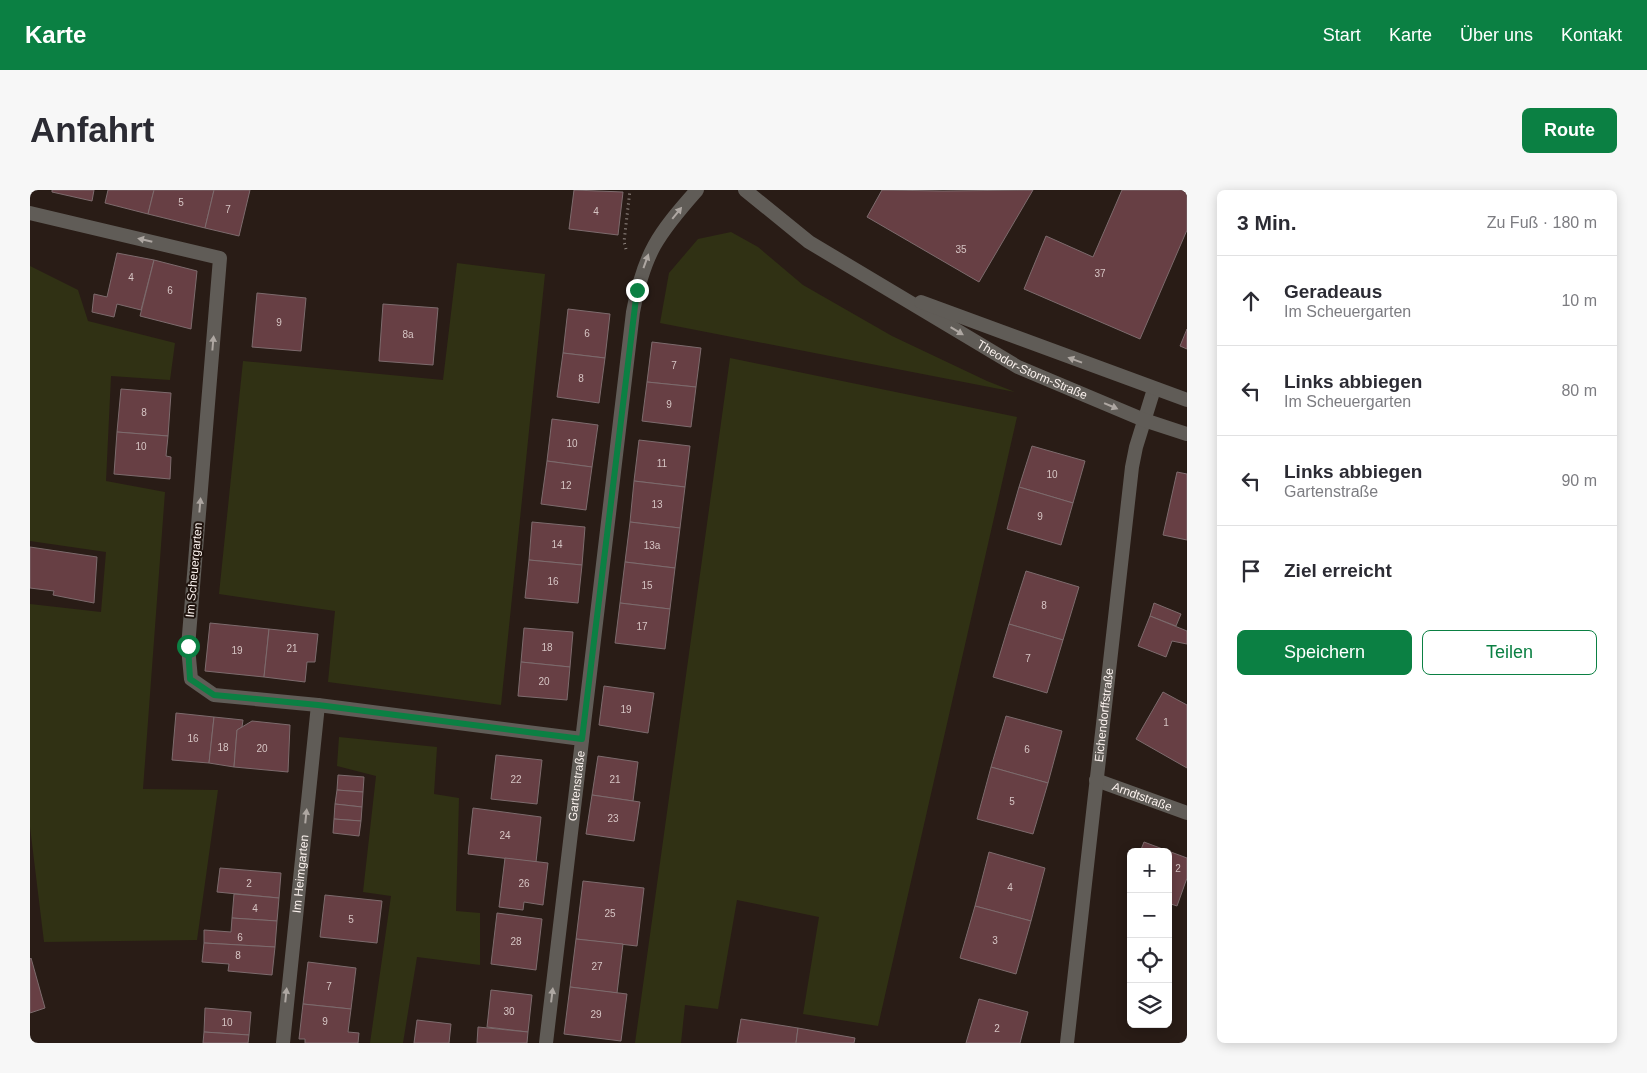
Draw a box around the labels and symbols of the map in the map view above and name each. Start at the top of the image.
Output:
house number: 5 [178,197,184,208]
house number: 7 [225,204,231,215]
house number: 4 [593,206,599,217]
one-way arrow [672,207,683,220]
one-way arrow [137,236,152,244]
house number: 35 [955,244,967,255]
one-way arrow [642,253,650,268]
house number: 37 [1094,268,1106,279]
house number: 4 [128,272,134,283]
route end [626,279,649,302]
house number: 6 [167,285,173,296]
house number: 9 [276,317,282,328]
one-way arrow [951,327,964,336]
house number: 6 [584,328,590,339]
house number: 8a [402,329,414,340]
one-way arrow [209,335,217,351]
street label: Theodor-Storm-Straße [975,337,1090,402]
one-way arrow [1067,356,1082,364]
house number: 7 [671,360,677,371]
house number: 8 [578,373,584,384]
house number: 9 [666,399,672,410]
one-way arrow [1104,403,1118,411]
house number: 8 [141,407,147,418]
house number: 10 [566,438,578,449]
house number: 10 [135,441,147,452]
house number: 11 [657,458,668,469]
house number: 10 [1046,469,1058,480]
house number: 12 [560,480,572,491]
one-way arrow [196,496,204,512]
house number: 13 [651,499,663,510]
house number: 9 [1037,511,1043,522]
street label: Im Scheuergarten [183,522,205,618]
house number: 14 [551,539,563,550]
house number: 13a [644,540,661,551]
house number: 16 [547,576,559,587]
house number: 15 [641,580,653,591]
house number: 8 [1041,600,1047,611]
house number: 17 [636,621,648,632]
route start [177,635,200,658]
house number: 18 [541,642,553,653]
house number: 21 [286,643,298,654]
house number: 19 [231,645,243,656]
house number: 7 [1025,653,1031,664]
street label: Eichendorffstraße [1092,667,1116,763]
house number: 20 [538,676,550,687]
house number: 19 [620,704,632,715]
house number: 1 [1163,717,1169,728]
house number: 16 [187,733,199,744]
house number: 18 [217,742,229,753]
house number: 20 [256,743,268,754]
house number: 6 [1024,744,1030,755]
street label: Gartenstraße [565,750,588,822]
house number: 22 [510,774,522,785]
house number: 21 [609,774,621,785]
street label: Arndtstraße [1110,779,1174,814]
house number: 5 [1009,796,1015,807]
one-way arrow [302,807,310,823]
house number: 23 [607,813,619,824]
house number: 24 [499,830,511,841]
street label: Im Heimgarten [289,834,312,914]
house number: 2 [1175,863,1181,874]
house number: 2 [246,878,252,889]
house number: 26 [518,878,530,889]
house number: 4 [1007,882,1013,893]
house number: 4 [252,903,258,914]
house number: 25 [604,908,616,919]
house number: 5 [348,914,354,925]
house number: 6 [237,932,243,943]
house number: 3 [992,935,998,946]
house number: 28 [510,936,522,947]
house number: 8 [235,950,241,961]
house number: 27 [591,961,603,972]
house number: 7 [326,981,332,992]
one-way arrow [282,986,290,1002]
one-way arrow [548,986,556,1002]
house number: 30 [503,1006,515,1017]
house number: 29 [590,1009,602,1020]
house number: 9 [322,1016,328,1027]
house number: 10 [221,1017,233,1028]
house number: 2 [994,1023,1000,1034]

